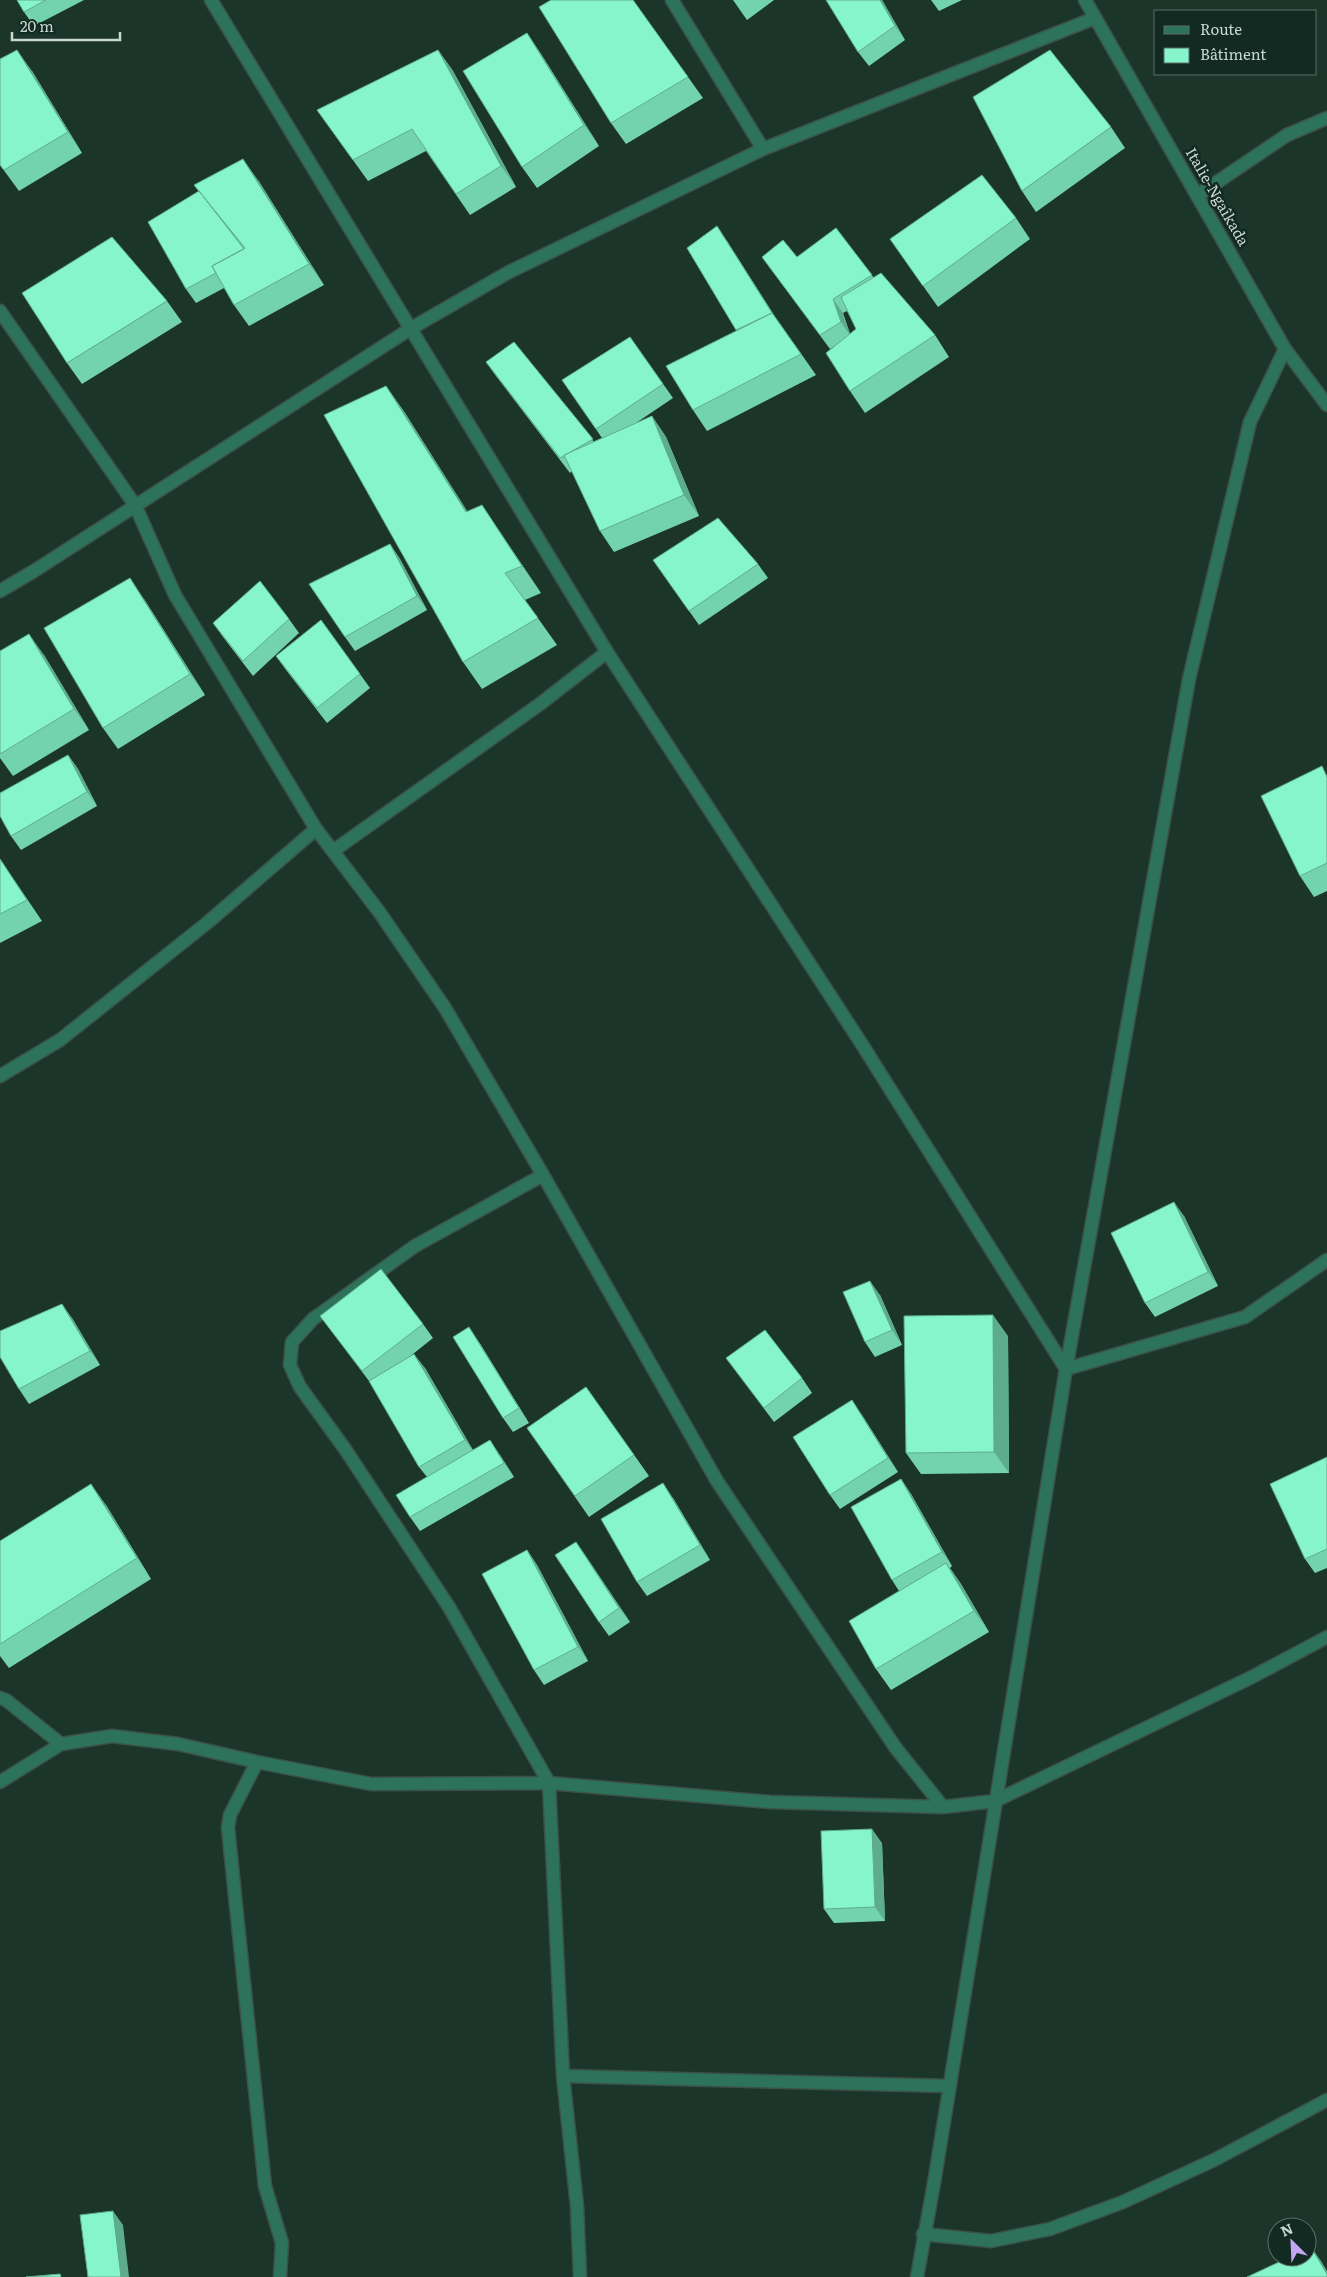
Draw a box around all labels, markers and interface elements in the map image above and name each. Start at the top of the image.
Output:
scale bar [12,10,120,42]
legend [1154,10,1317,75]
text: 20 m [20,14,54,37]
text: Route [1200,17,1242,40]
text: Bâtiment [1200,42,1266,65]
street label: Italie-Ngaîkada [1181,143,1256,251]
north arrow [1267,2217,1317,2267]
text: N [1277,2218,1296,2241]

